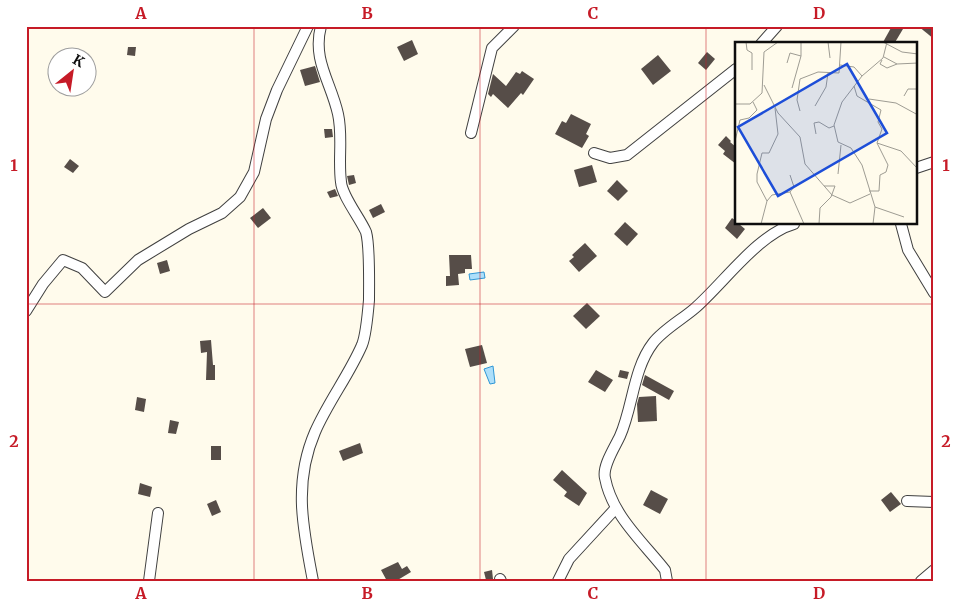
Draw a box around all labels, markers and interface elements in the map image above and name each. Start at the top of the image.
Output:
text: A [134,3,147,23]
text: B [361,3,373,23]
text: C [588,3,598,23]
text: D [813,3,825,23]
inset map [735,42,918,225]
north arrow [48,48,98,98]
text: K [69,50,88,71]
text: 1 [10,155,18,175]
text: 1 [942,155,950,175]
text: 2 [9,431,19,451]
text: 2 [941,431,951,451]
text: A [134,583,147,603]
text: B [361,583,373,603]
text: C [588,583,598,603]
text: D [813,583,825,603]

